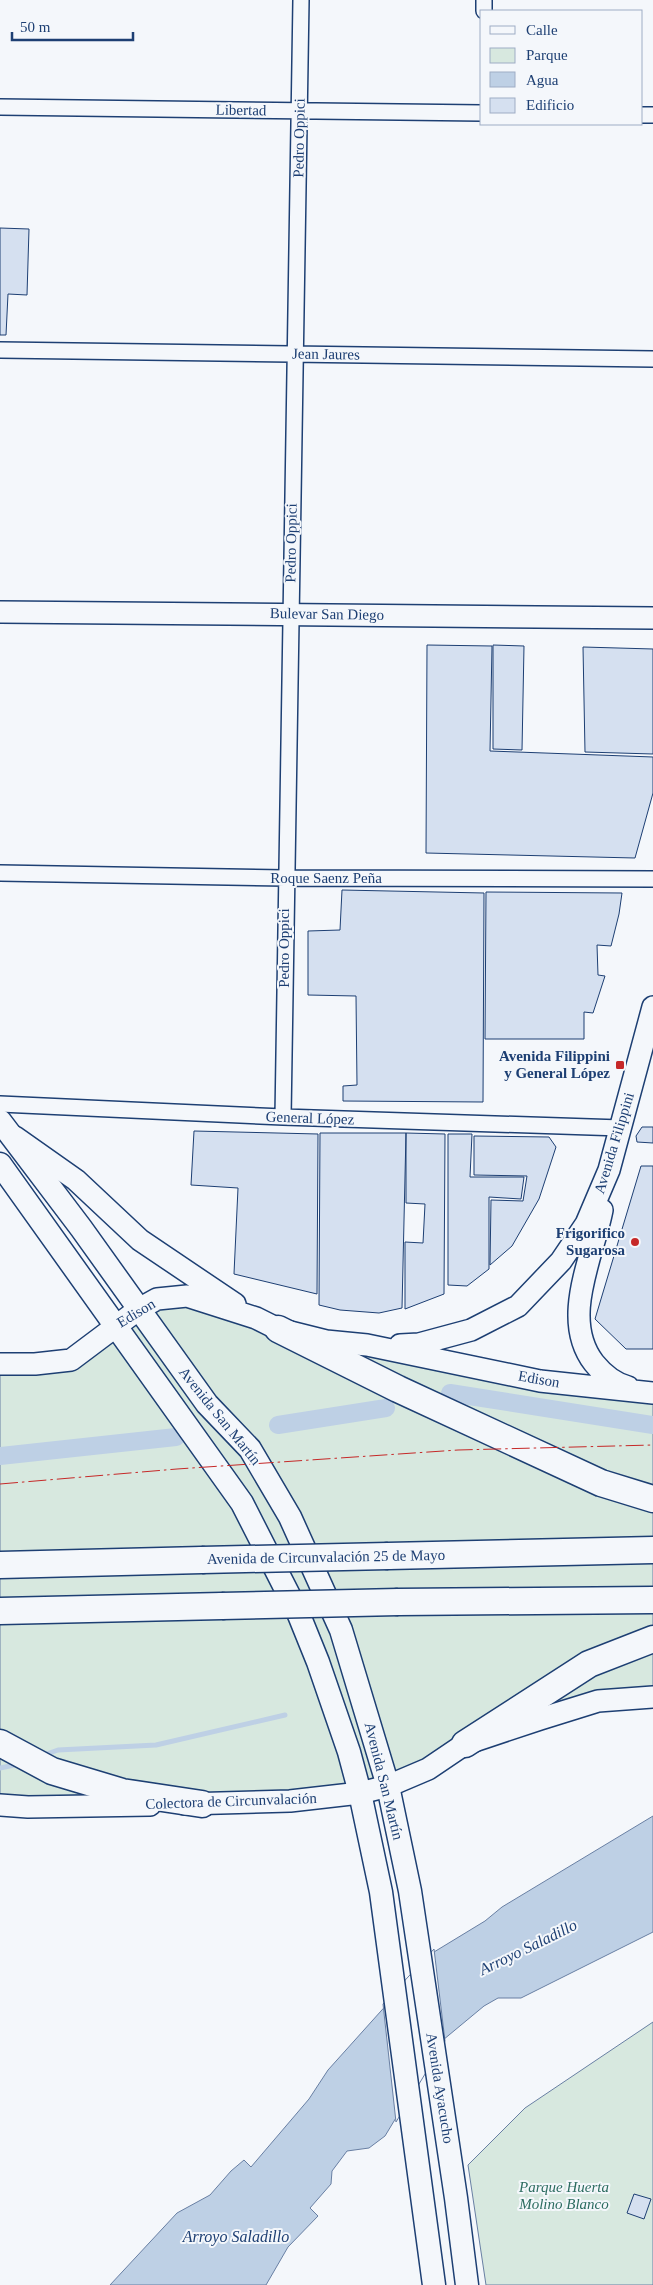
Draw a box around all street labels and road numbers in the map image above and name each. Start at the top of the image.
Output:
street label: Pedro Oppici [290,98,308,178]
street label: Libertad [215,102,267,118]
street label: Jean Jaures [292,345,360,363]
street label: Pedro Oppici [282,503,300,583]
street label: Bulevar San Diego [270,605,384,623]
street label: Roque Saenz Peña [270,870,382,886]
street label: Pedro Oppici [276,908,292,988]
street label: Avenida Filippini [591,1090,637,1196]
street label: General López [265,1108,355,1128]
street label: Edison [114,1295,158,1331]
street label: Avenida San Martín [176,1364,264,1468]
street label: Edison [517,1368,561,1391]
street label: Avenida de Circunvalación 25 de Mayo [207,1547,445,1567]
street label: Avenida San Martín [362,1721,406,1842]
street label: Colectora de Circunvalación [145,1790,318,1812]
street label: Avenida Ayacucho [423,2031,457,2145]

